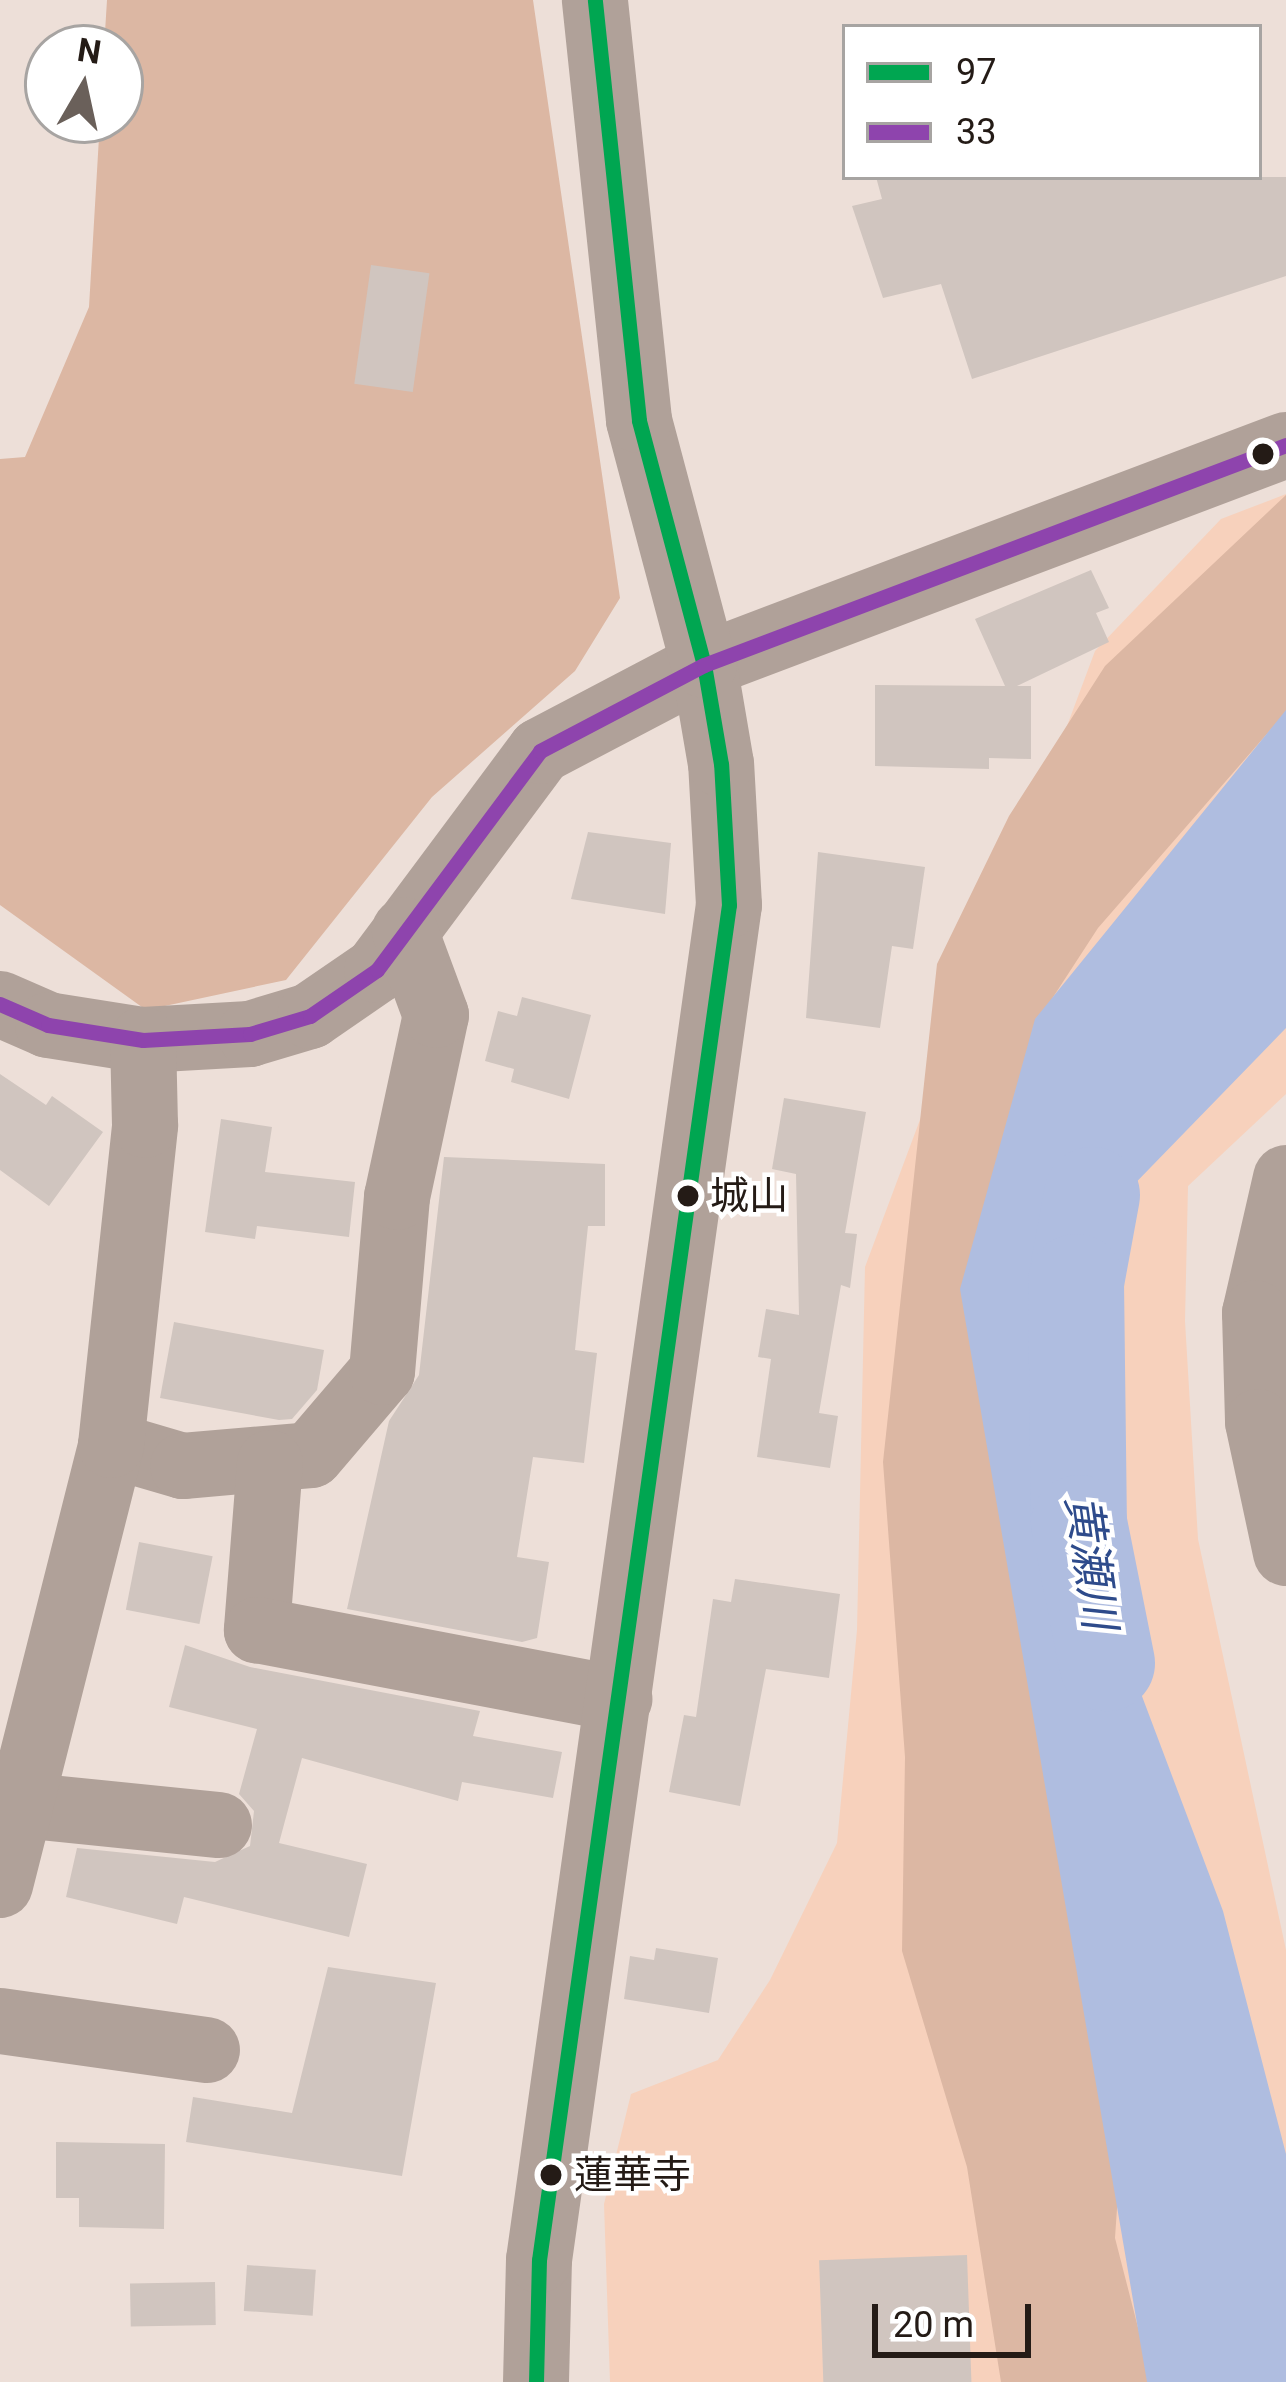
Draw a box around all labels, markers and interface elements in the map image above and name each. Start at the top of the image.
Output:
north arrow [24,24,144,144]
legend [842,24,1262,180]
text: N [75,30,104,72]
text: 97 [956,51,996,93]
text: 33 [956,111,996,153]
unlabelled marker [1252,443,1274,465]
place label: 城山 [710,1173,788,1219]
marker: 城山 [677,1185,699,1207]
water label: 黄瀬川 [1055,1491,1127,1633]
place label: 蓮華寺 [574,2152,691,2198]
marker: 蓮華寺 [540,2164,562,2186]
scale bar [878,2280,1037,2354]
text: 20 m [893,2304,974,2346]

